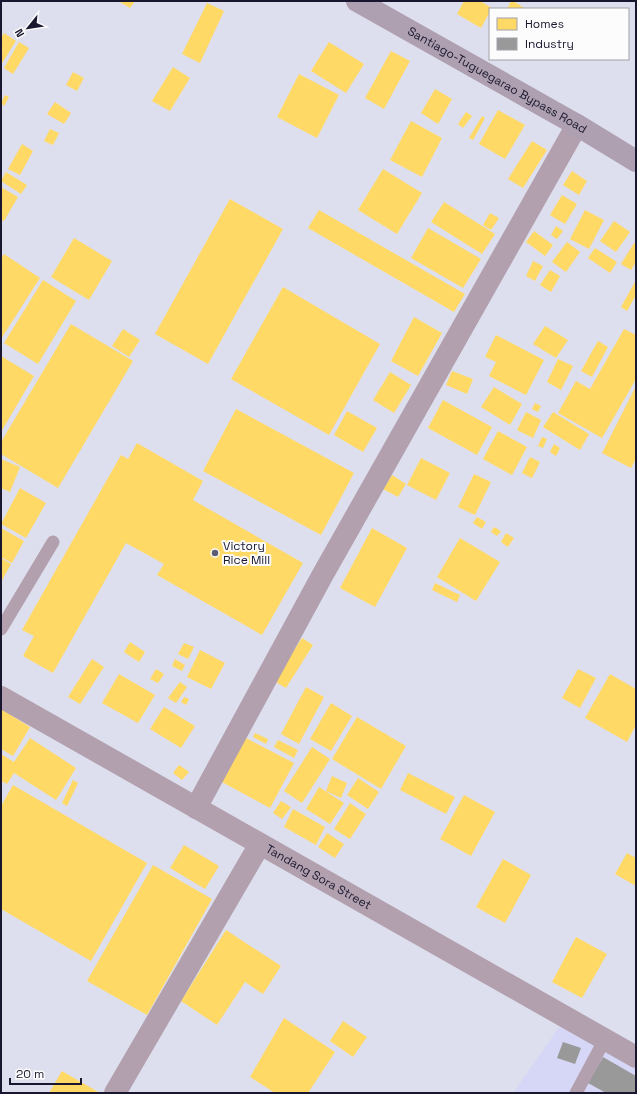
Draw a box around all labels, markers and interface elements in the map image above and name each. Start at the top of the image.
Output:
north arrow [8,8,48,48]
legend [489,8,629,60]
text: Homes [525,16,564,32]
street label: Santiago-Tuguegarao Bypass Road [405,23,590,137]
text: N [11,26,27,40]
text: Industry [525,36,574,52]
place label: Victory Rice Mill [223,538,270,568]
marker: Victory Rice Mill [210,548,220,558]
street label: Tandang Sora Street [263,841,374,913]
scale bar [10,1060,81,1086]
text: 20 m [16,1066,44,1082]

